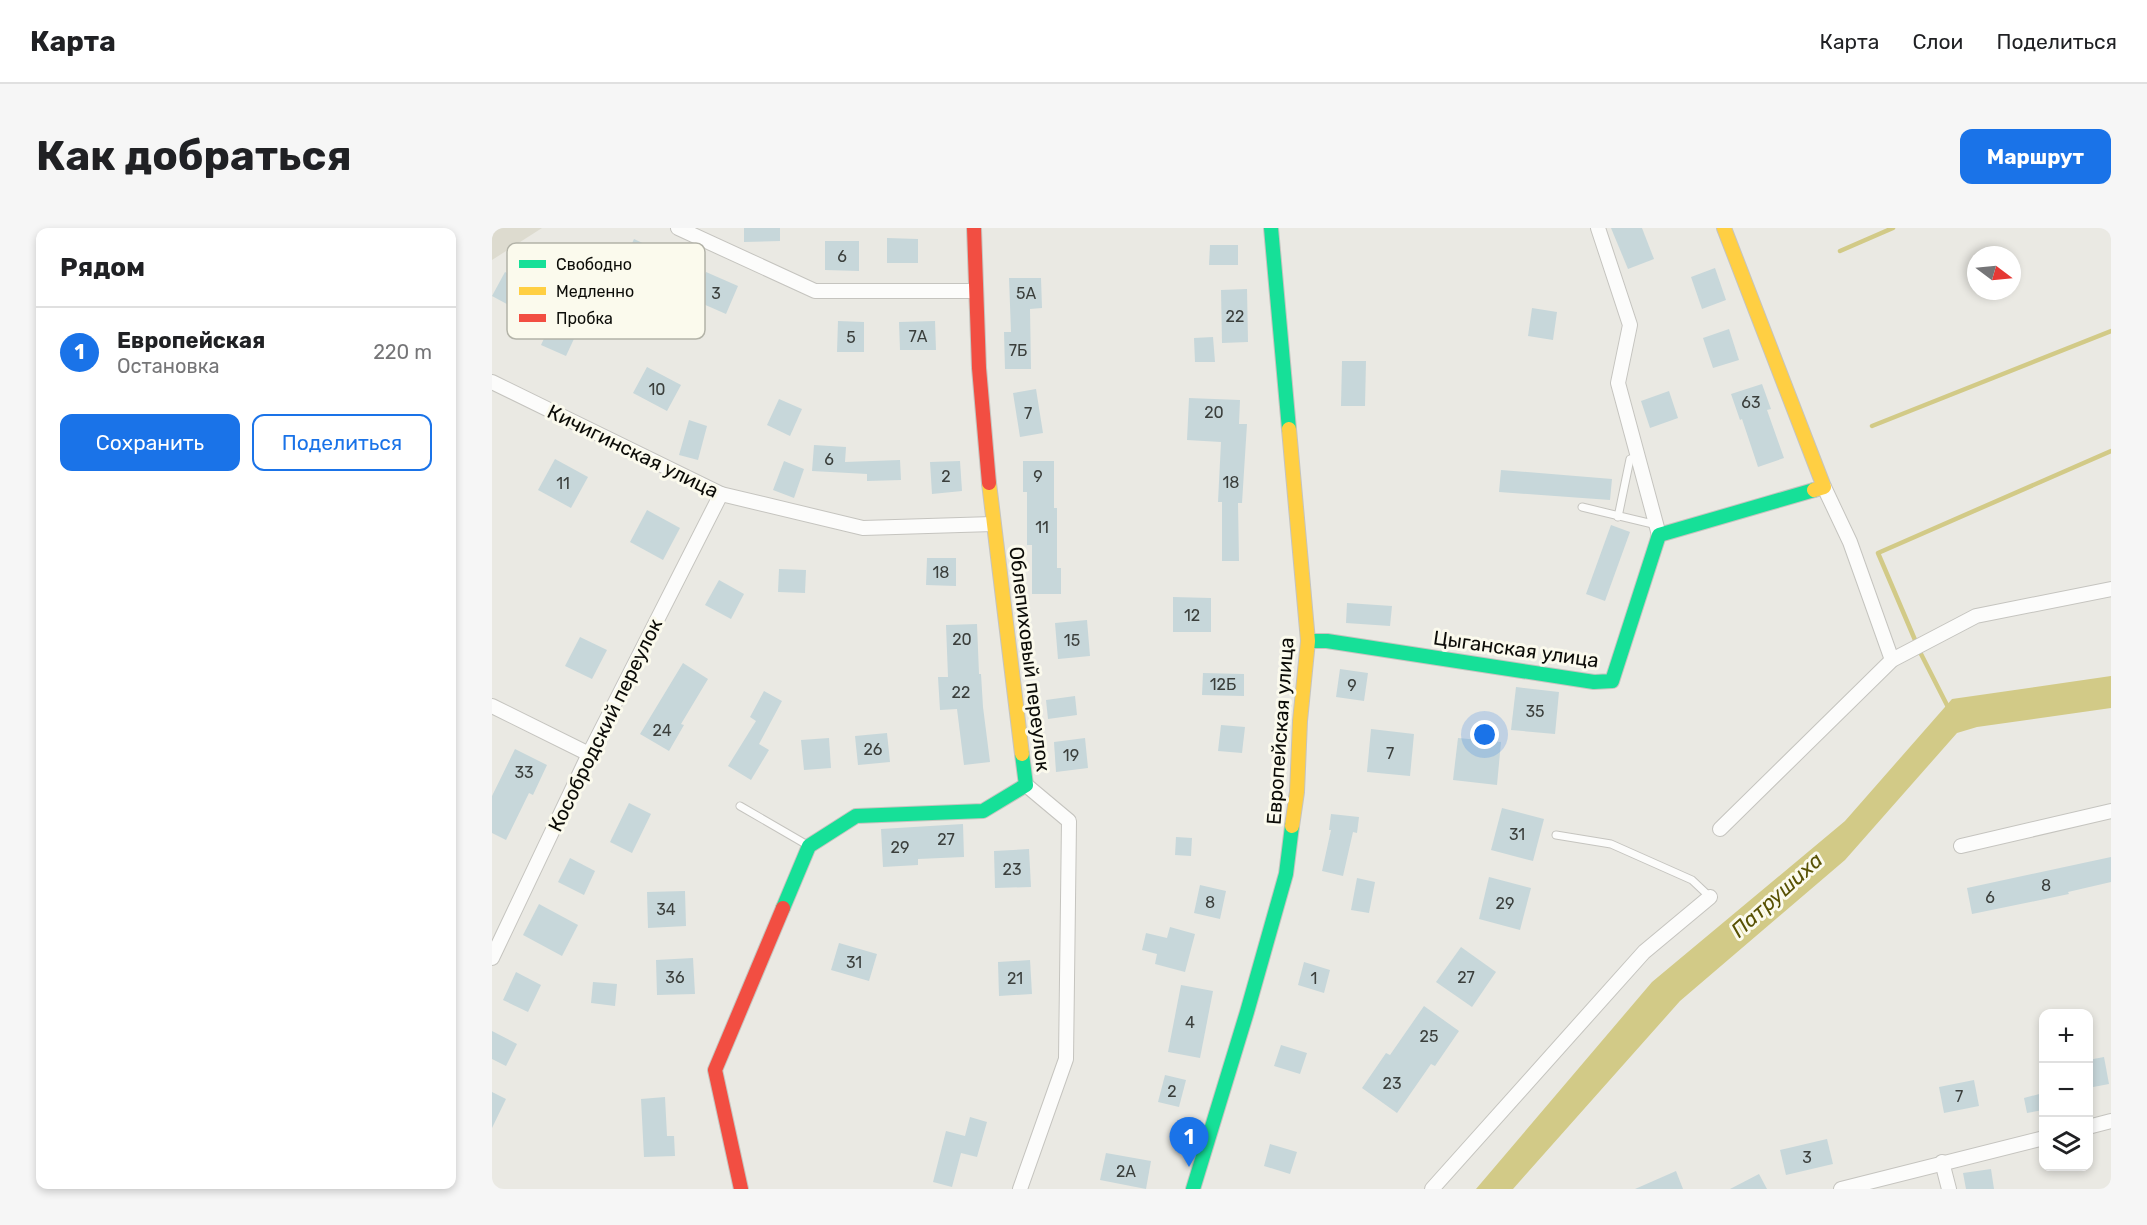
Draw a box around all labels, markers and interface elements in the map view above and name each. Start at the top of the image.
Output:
text: Карта [30,25,116,58]
text: Карта [1819,29,1879,54]
text: Слои [1912,29,1963,54]
text: Поделиться [1996,29,2117,54]
button: Маршрут [1960,129,2111,184]
text: Как добраться [36,131,352,181]
legend [507,243,705,339]
north arrow [1967,246,2021,300]
house number: 6 [837,247,847,266]
text: Рядом [60,252,145,283]
text: Свободно [556,255,632,274]
text: Медленно [556,282,634,301]
house number: 3 [711,284,721,303]
house number: 5А [1016,284,1036,303]
house number: 22 [1226,307,1244,326]
text: Пробка [556,309,613,328]
text: Европейская [117,327,265,354]
house number: 7А [909,327,928,346]
house number: 5 [846,328,856,347]
text: 1 [75,340,84,364]
text: 220 m [373,340,432,364]
house number: 7Б [1009,341,1027,360]
text: Остановка [117,354,220,378]
house number: 10 [648,380,666,399]
house number: 63 [1741,393,1761,412]
street label: Кичигинская улица [544,399,722,503]
house number: 20 [1204,403,1224,422]
house number: 7 [1024,404,1032,423]
button: Сохранить [60,414,240,471]
button: Поделиться [252,414,432,471]
house number: 6 [824,450,834,469]
house number: 2 [941,467,951,486]
house number: 9 [1033,467,1043,486]
house number: 18 [1222,473,1240,492]
house number: 11 [556,474,570,493]
house number: 11 [1035,518,1049,537]
street label: Облепиховый переулок [1004,545,1056,773]
house number: 18 [932,563,950,582]
house number: 12 [1184,606,1200,625]
street label: Кособродский переулок [543,614,667,835]
street label: Цыганская улица [1432,626,1600,672]
house number: 20 [952,630,972,649]
house number: 15 [1064,631,1080,650]
street label: Европейская улица [1261,636,1299,826]
house number: 12Б [1210,675,1236,694]
house number: 9 [1347,676,1357,695]
house number: 22 [952,683,970,702]
house number: 35 [1525,702,1545,721]
your location [1470,720,1499,749]
house number: 24 [652,721,672,740]
house number: 26 [863,740,883,759]
house number: 7 [1386,744,1394,763]
house number: 19 [1063,746,1079,765]
house number: 33 [514,763,534,782]
house number: 31 [1509,825,1525,844]
house number: 27 [937,830,955,849]
house number: 29 [891,838,909,857]
water label: Патрушиха [1726,847,1828,942]
house number: 23 [1002,860,1022,879]
house number: 8 [2041,876,2051,895]
house number: 6 [1985,888,1995,907]
house number: 8 [1205,893,1215,912]
house number: 29 [1496,894,1514,913]
house number: 34 [656,900,676,919]
house number: 31 [846,953,862,972]
house number: 36 [665,968,685,987]
house number: 27 [1457,968,1475,987]
house number: 21 [1007,969,1023,988]
house number: 1 [1311,969,1317,988]
map controls [2039,1009,2093,1171]
button: + [2039,1009,2093,1063]
house number: 4 [1185,1013,1195,1032]
house number: 25 [1420,1027,1438,1046]
button: − [2039,1063,2093,1117]
house number: 23 [1382,1074,1402,1093]
house number: 2 [1167,1082,1177,1101]
house number: 7 [1955,1087,1963,1106]
button: layers [2039,1117,2093,1171]
pin: 1 [1170,1118,1208,1167]
house number: 3 [1802,1148,1812,1167]
house number: 2А [1116,1162,1136,1181]

